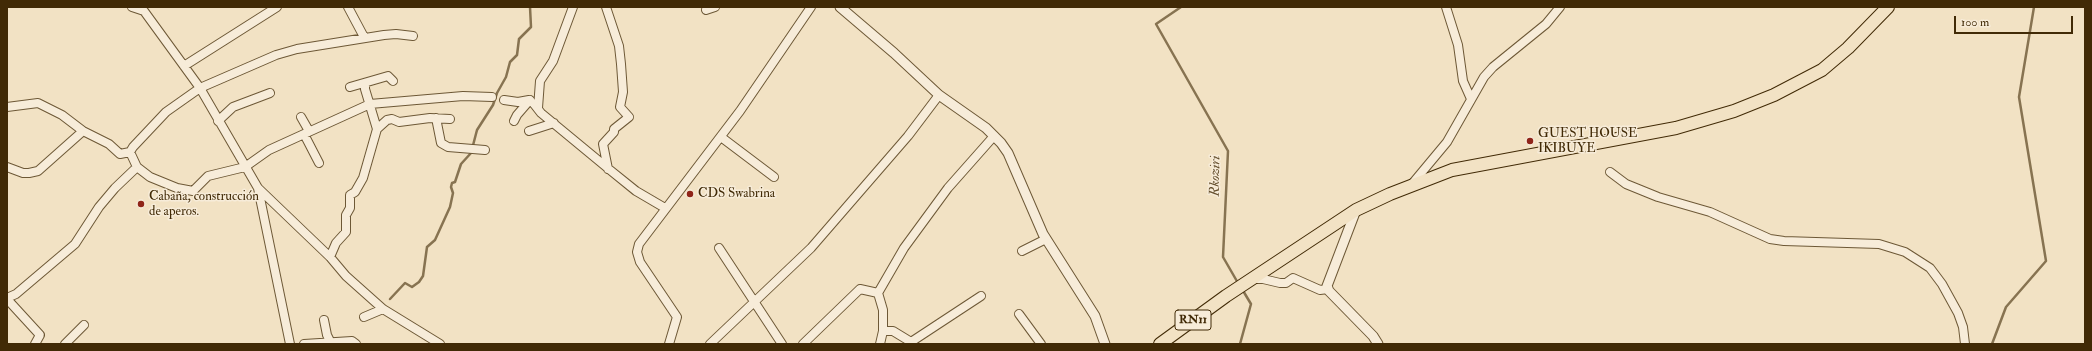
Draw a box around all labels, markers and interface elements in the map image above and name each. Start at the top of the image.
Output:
scale bar [1956,8,2075,34]
text: 100 m [1961,15,1989,30]
place label: GUEST HOUSE IKIBUYE [1538,126,1637,157]
marker: GUEST HOUSE IKIBUYE [1525,136,1535,146]
water label: Rkoziri [1207,155,1225,197]
place label: CDS Swabrina [698,186,775,202]
place label: Cabaña, construcción de aperos. [149,189,259,220]
marker: CDS Swabrina [685,189,695,199]
marker: Cabaña, construcción de aperos. [136,199,146,209]
road number: RN11 [1175,310,1211,330]

